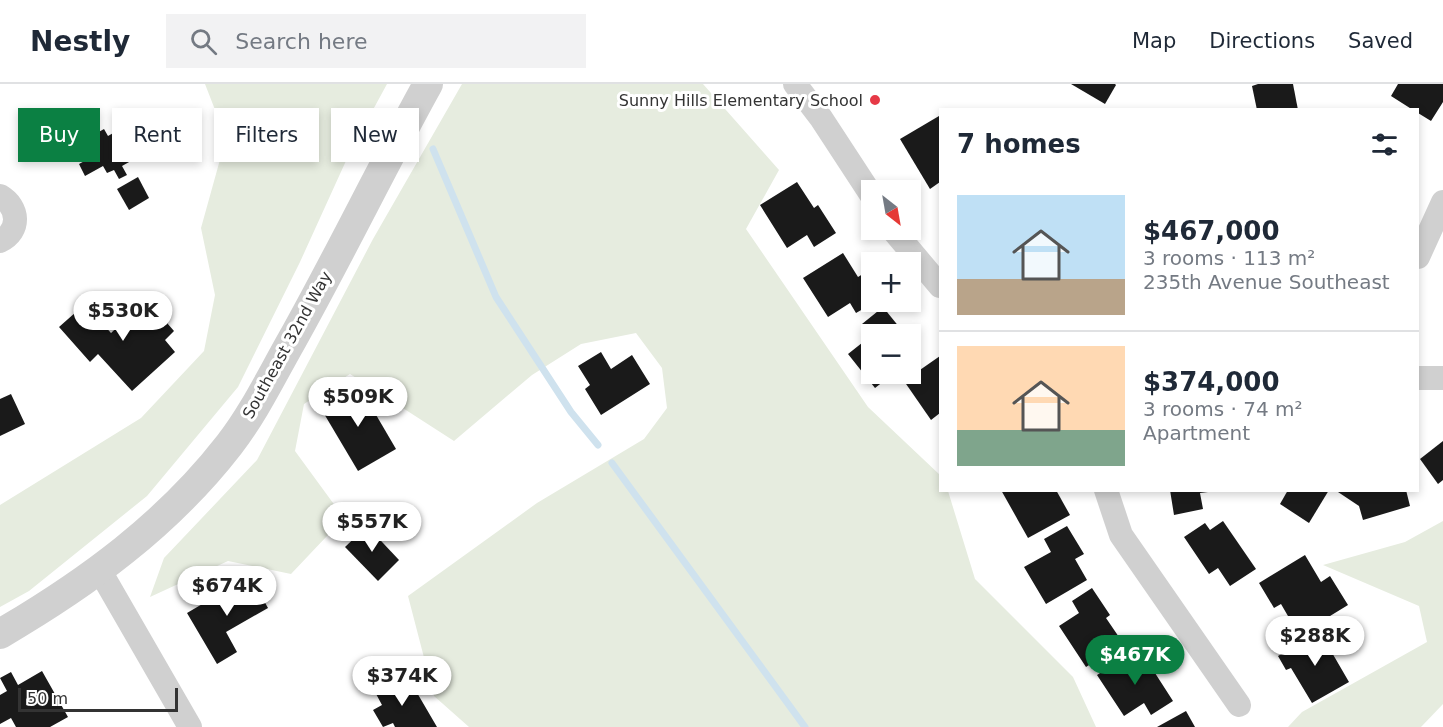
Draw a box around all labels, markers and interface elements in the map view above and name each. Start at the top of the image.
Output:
search box [166,14,586,68]
text: Nestly [30,25,130,58]
icon: search [187,25,220,58]
text: Search here [235,29,367,54]
text: Map [1132,29,1176,53]
text: Directions [1209,29,1315,53]
text: Saved [1348,29,1413,53]
place label: Sunny Hills Elementary School [619,91,863,110]
marker: Sunny Hills Elementary School [868,93,882,107]
chip: Buy [18,108,100,162]
chip: Rent [112,108,202,162]
chip: Filters [214,108,319,162]
chip: New [331,108,419,162]
icon: filters [1368,128,1401,161]
text: 7 homes [957,129,1081,159]
north arrow [861,180,921,240]
map controls [861,180,921,384]
text: $467,000 [1143,216,1280,246]
icon: home [1005,219,1077,291]
text: 3 rooms · 113 m² [1143,246,1315,270]
button: + [861,252,921,312]
street label: Southeast 32nd Way [239,268,335,422]
text: 235th Avenue Southeast [1143,270,1390,294]
pin: $530K [81,291,165,342]
text: $530K [87,298,159,322]
button: − [861,324,921,384]
text: $374,000 [1143,367,1280,397]
icon: home [1005,370,1077,442]
pin: $509K [316,377,400,428]
text: $509K [322,384,394,408]
text: 3 rooms · 74 m² [1143,397,1303,421]
text: Apartment [1143,421,1250,445]
pin: $557K [330,502,414,553]
text: $557K [336,509,408,533]
pin: $674K [185,566,269,617]
text: $674K [191,573,263,597]
pin: $288K [1273,616,1357,667]
text: $288K [1279,623,1351,647]
pin: $467K [1093,635,1177,686]
text: $467K [1099,642,1171,666]
pin: $374K [360,656,444,707]
text: $374K [366,663,438,687]
scale bar [18,685,178,712]
text: 50 m [27,689,68,708]

